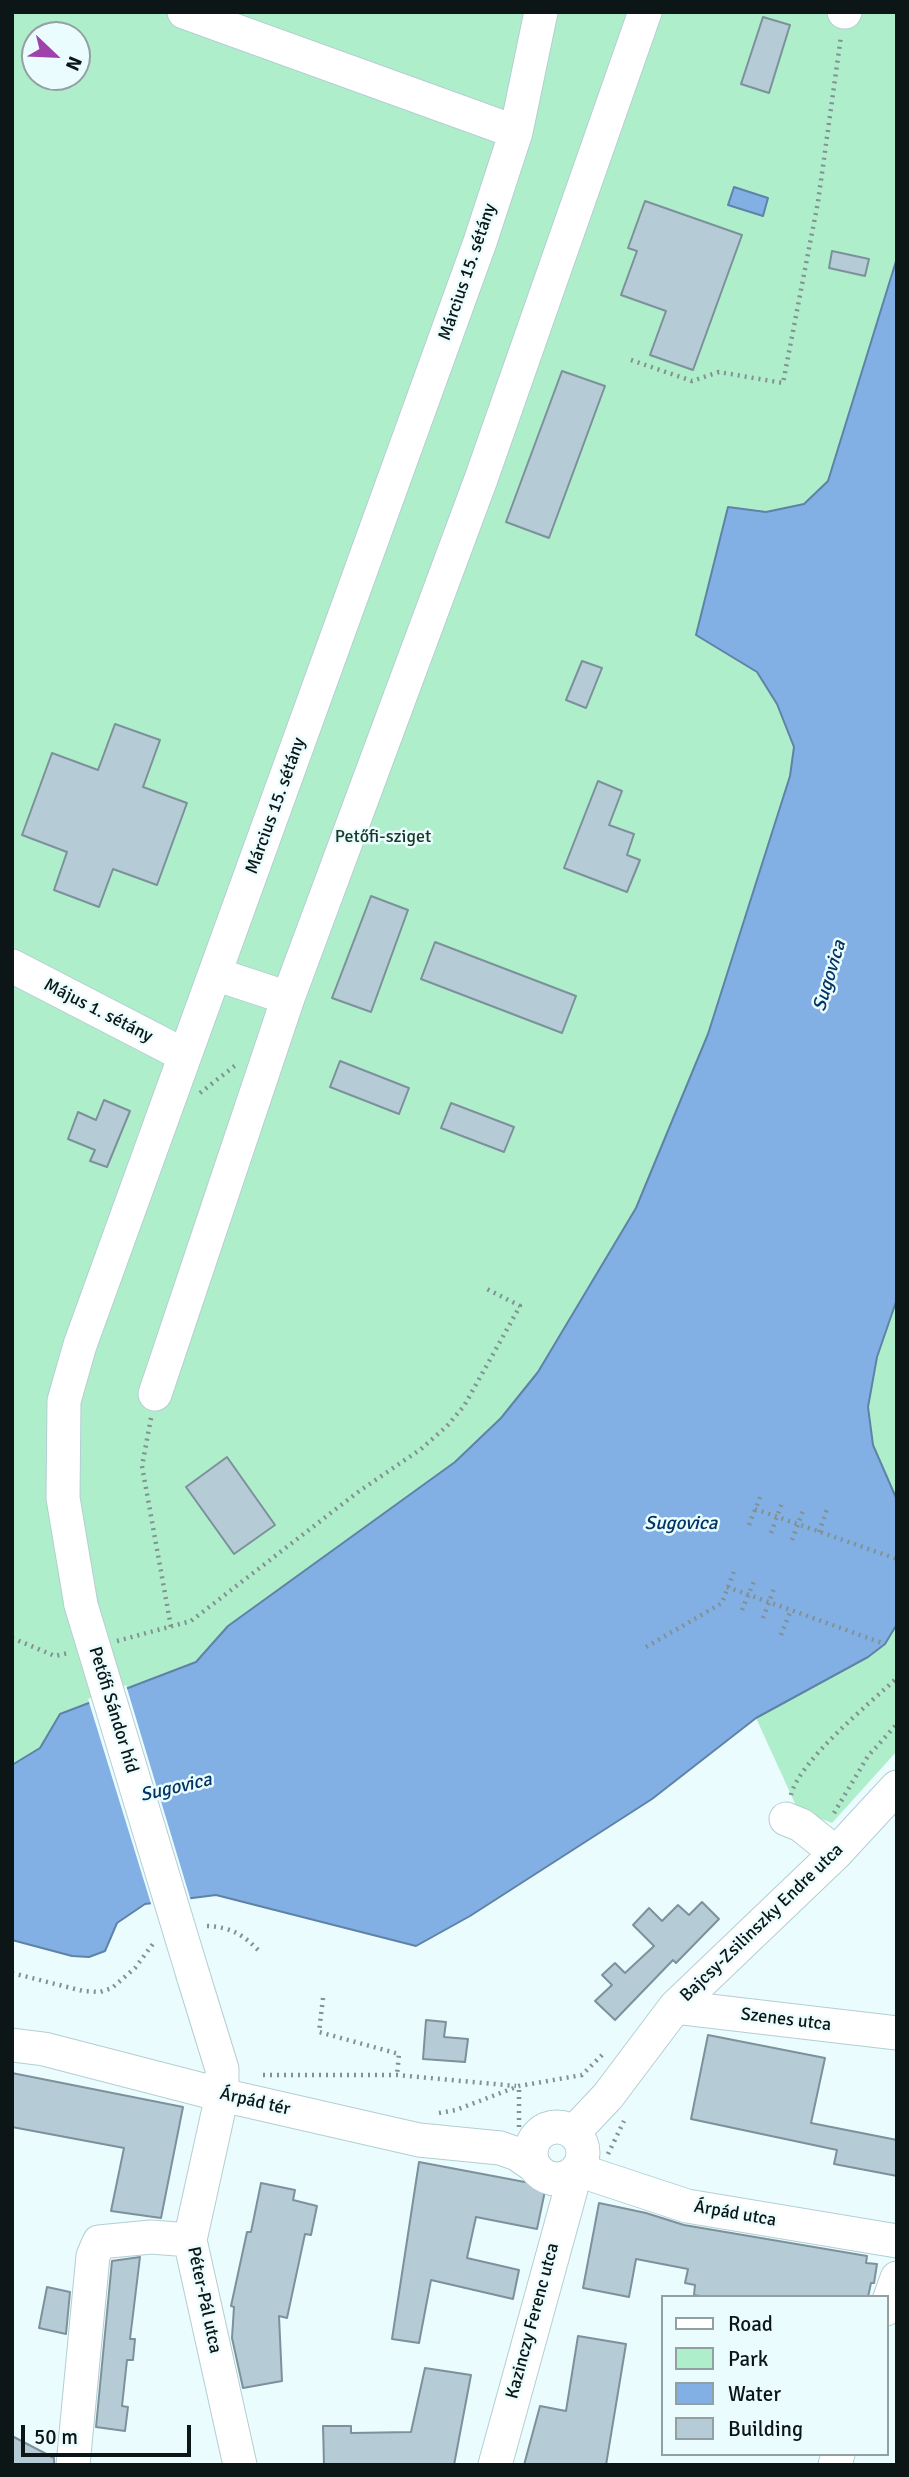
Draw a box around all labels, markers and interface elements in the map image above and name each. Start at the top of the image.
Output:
north arrow [21,21,91,91]
text: N [60,53,87,74]
street label: Március 15. sétány [434,201,502,343]
street label: Március 15. sétány [241,735,311,877]
park label: Petőfi-sziget [335,826,431,848]
water label: Sugovica [808,938,852,1014]
street label: Május 1. sétány [40,974,156,1048]
water label: Sugovica [645,1513,717,1535]
street label: Petőfi Sándor híd [83,1644,143,1776]
water label: Sugovica [138,1769,214,1807]
street label: Bajcsy-Zsilinszky Endre utca [676,1839,848,2007]
street label: Szenes utca [740,2004,832,2036]
street label: Árpád tér [218,2083,292,2121]
street label: Árpád utca [692,2196,778,2232]
street label: Kazinczy Ferenc utca [502,2241,564,2401]
street label: Péter-Pál utca [182,2245,226,2355]
legend [660,2295,888,2456]
text: Road [728,2311,773,2337]
text: Park [728,2346,768,2372]
text: Water [728,2381,781,2407]
scale bar [24,2410,194,2454]
text: Building [728,2416,803,2442]
text: 50 m [34,2424,78,2450]

